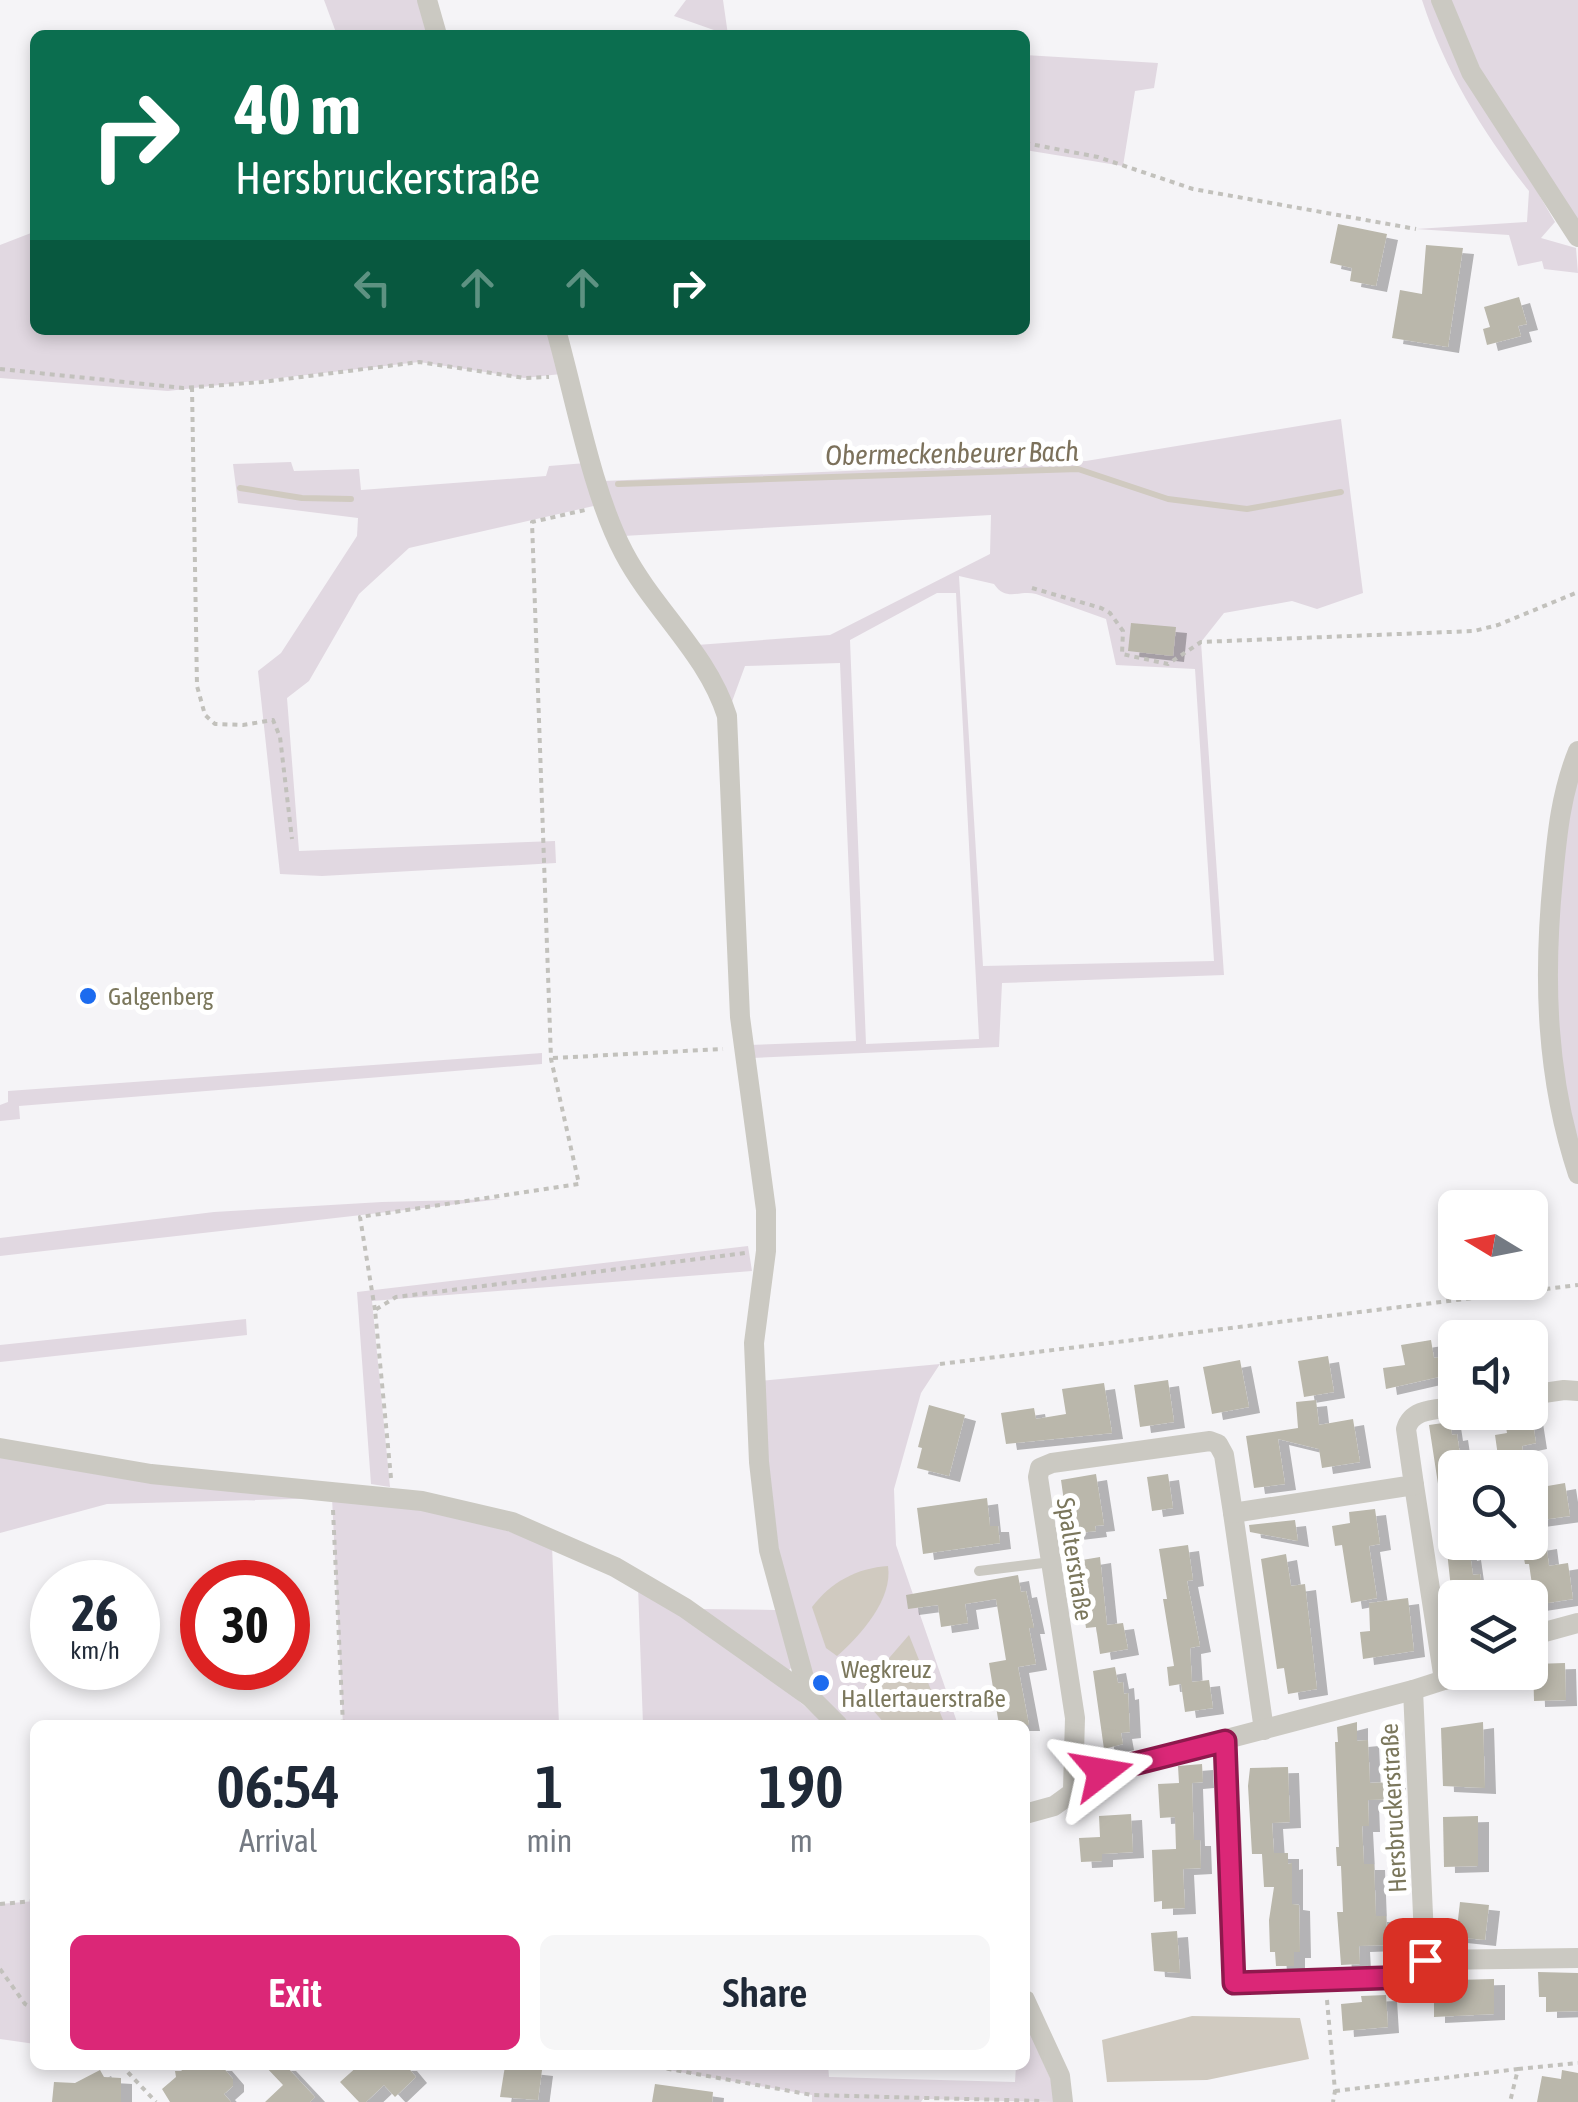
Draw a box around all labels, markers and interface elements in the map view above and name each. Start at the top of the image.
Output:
text: 40 m [235,69,361,149]
icon: right [70,70,200,200]
text: Hersbruckerstraße [235,152,540,204]
icon: left [345,260,400,315]
icon: ahead [450,260,505,315]
icon: ahead [555,260,610,315]
icon: right [660,260,715,315]
water label: Obermeckenbeurer Bach [825,435,1079,471]
place label: Galgenberg [108,982,214,1010]
marker: Galgenberg [77,985,99,1007]
north arrow [1438,1190,1548,1300]
map controls [1438,1190,1548,1690]
button: sound [1438,1320,1548,1430]
button: search [1438,1450,1548,1560]
street label: Spalterstraße [1051,1496,1099,1622]
speed limit sign: 30 [180,1560,310,1690]
button: layers [1438,1580,1548,1690]
text: 26 [71,1584,118,1642]
text: km/h [70,1636,120,1664]
place label: Wegkreuz Hallertauerstraße [841,1655,1006,1712]
marker: Wegkreuz Hallertauerstraße [810,1672,832,1694]
position arrow [1050,1720,1154,1824]
street label: Hersbruckerstraße [1375,1723,1411,1893]
text: 06:54 [216,1752,340,1821]
text: 1 [535,1752,564,1821]
text: 190 [759,1752,843,1821]
text: Arrival [239,1822,317,1859]
text: min [526,1822,572,1859]
text: m [790,1822,813,1859]
pin [1383,1918,1468,2003]
icon: arrive [1398,1933,1453,1988]
button: Exit [70,1935,520,2050]
button: Share [540,1935,990,2050]

